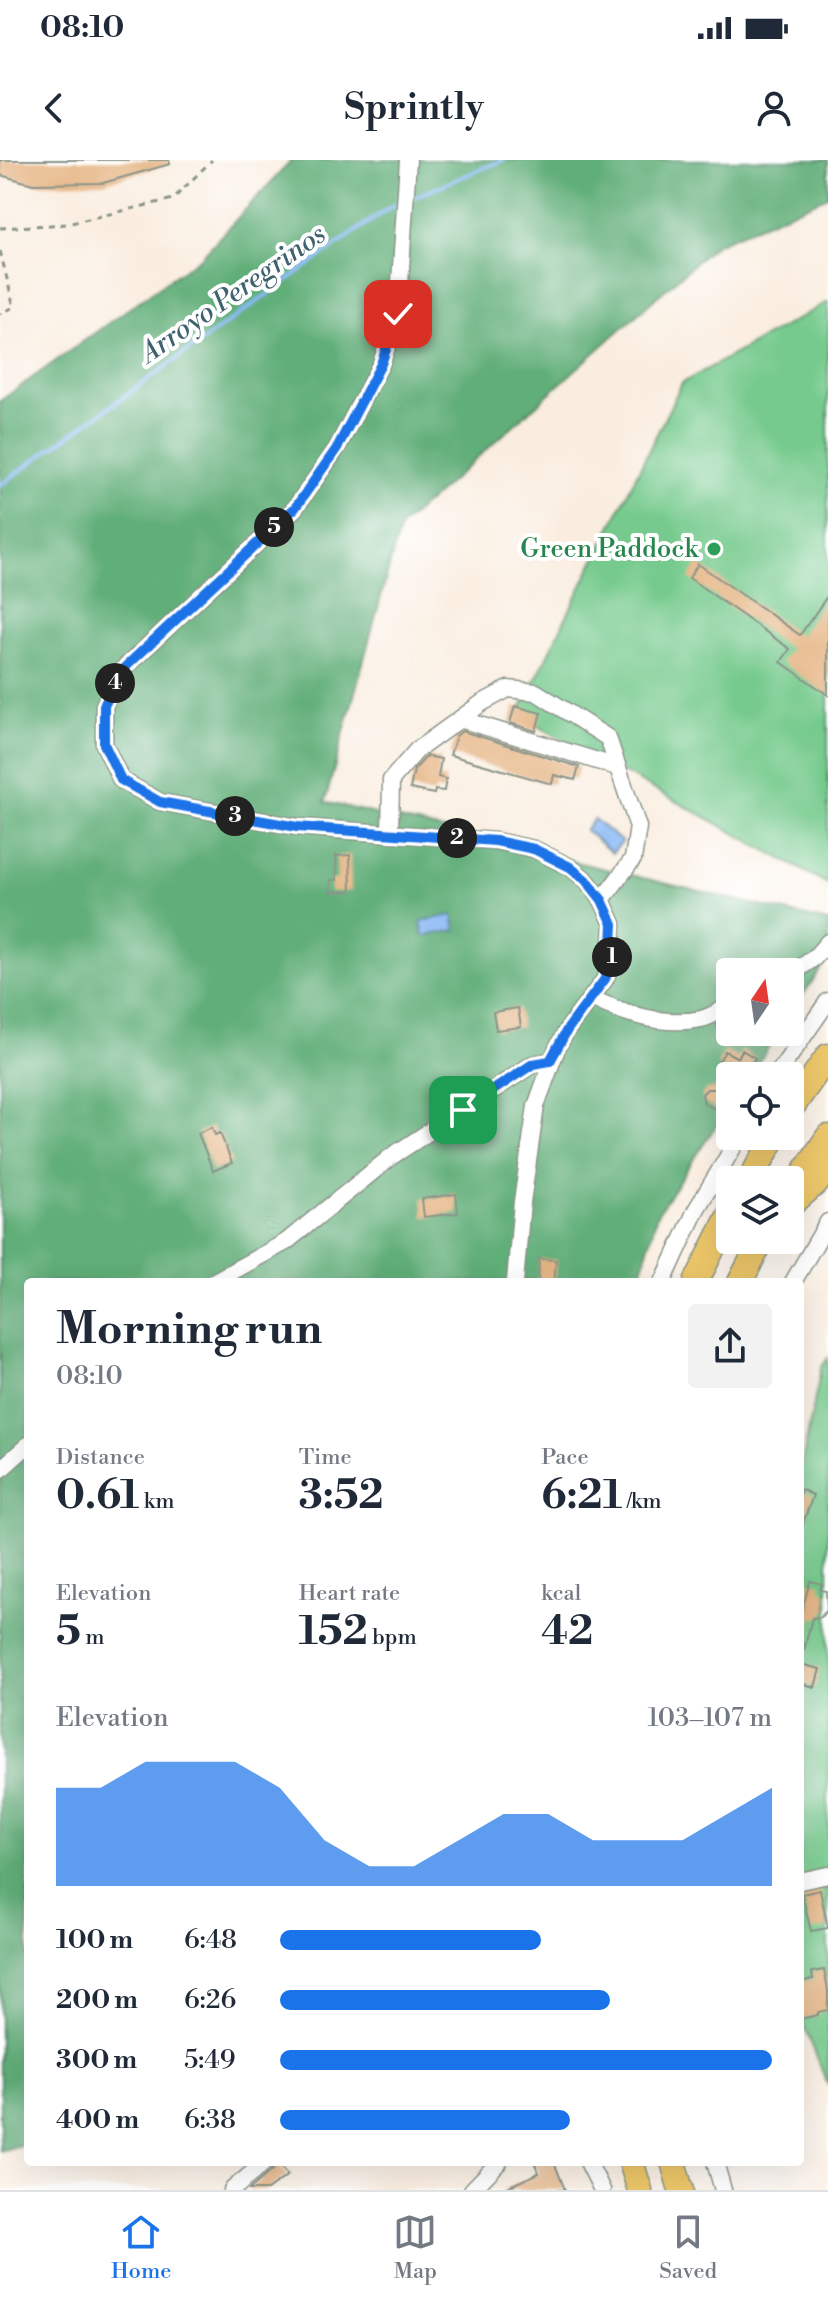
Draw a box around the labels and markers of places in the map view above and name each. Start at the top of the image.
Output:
pin [364,280,432,348]
pin: 5 [254,507,294,547]
place label: Green Paddock [520,533,699,565]
marker: Green Paddock [705,540,723,558]
pin: 4 [95,663,135,703]
pin: 3 [215,796,255,836]
pin: 2 [437,818,477,858]
pin: 1 [592,937,632,977]
pin [429,1076,497,1144]

